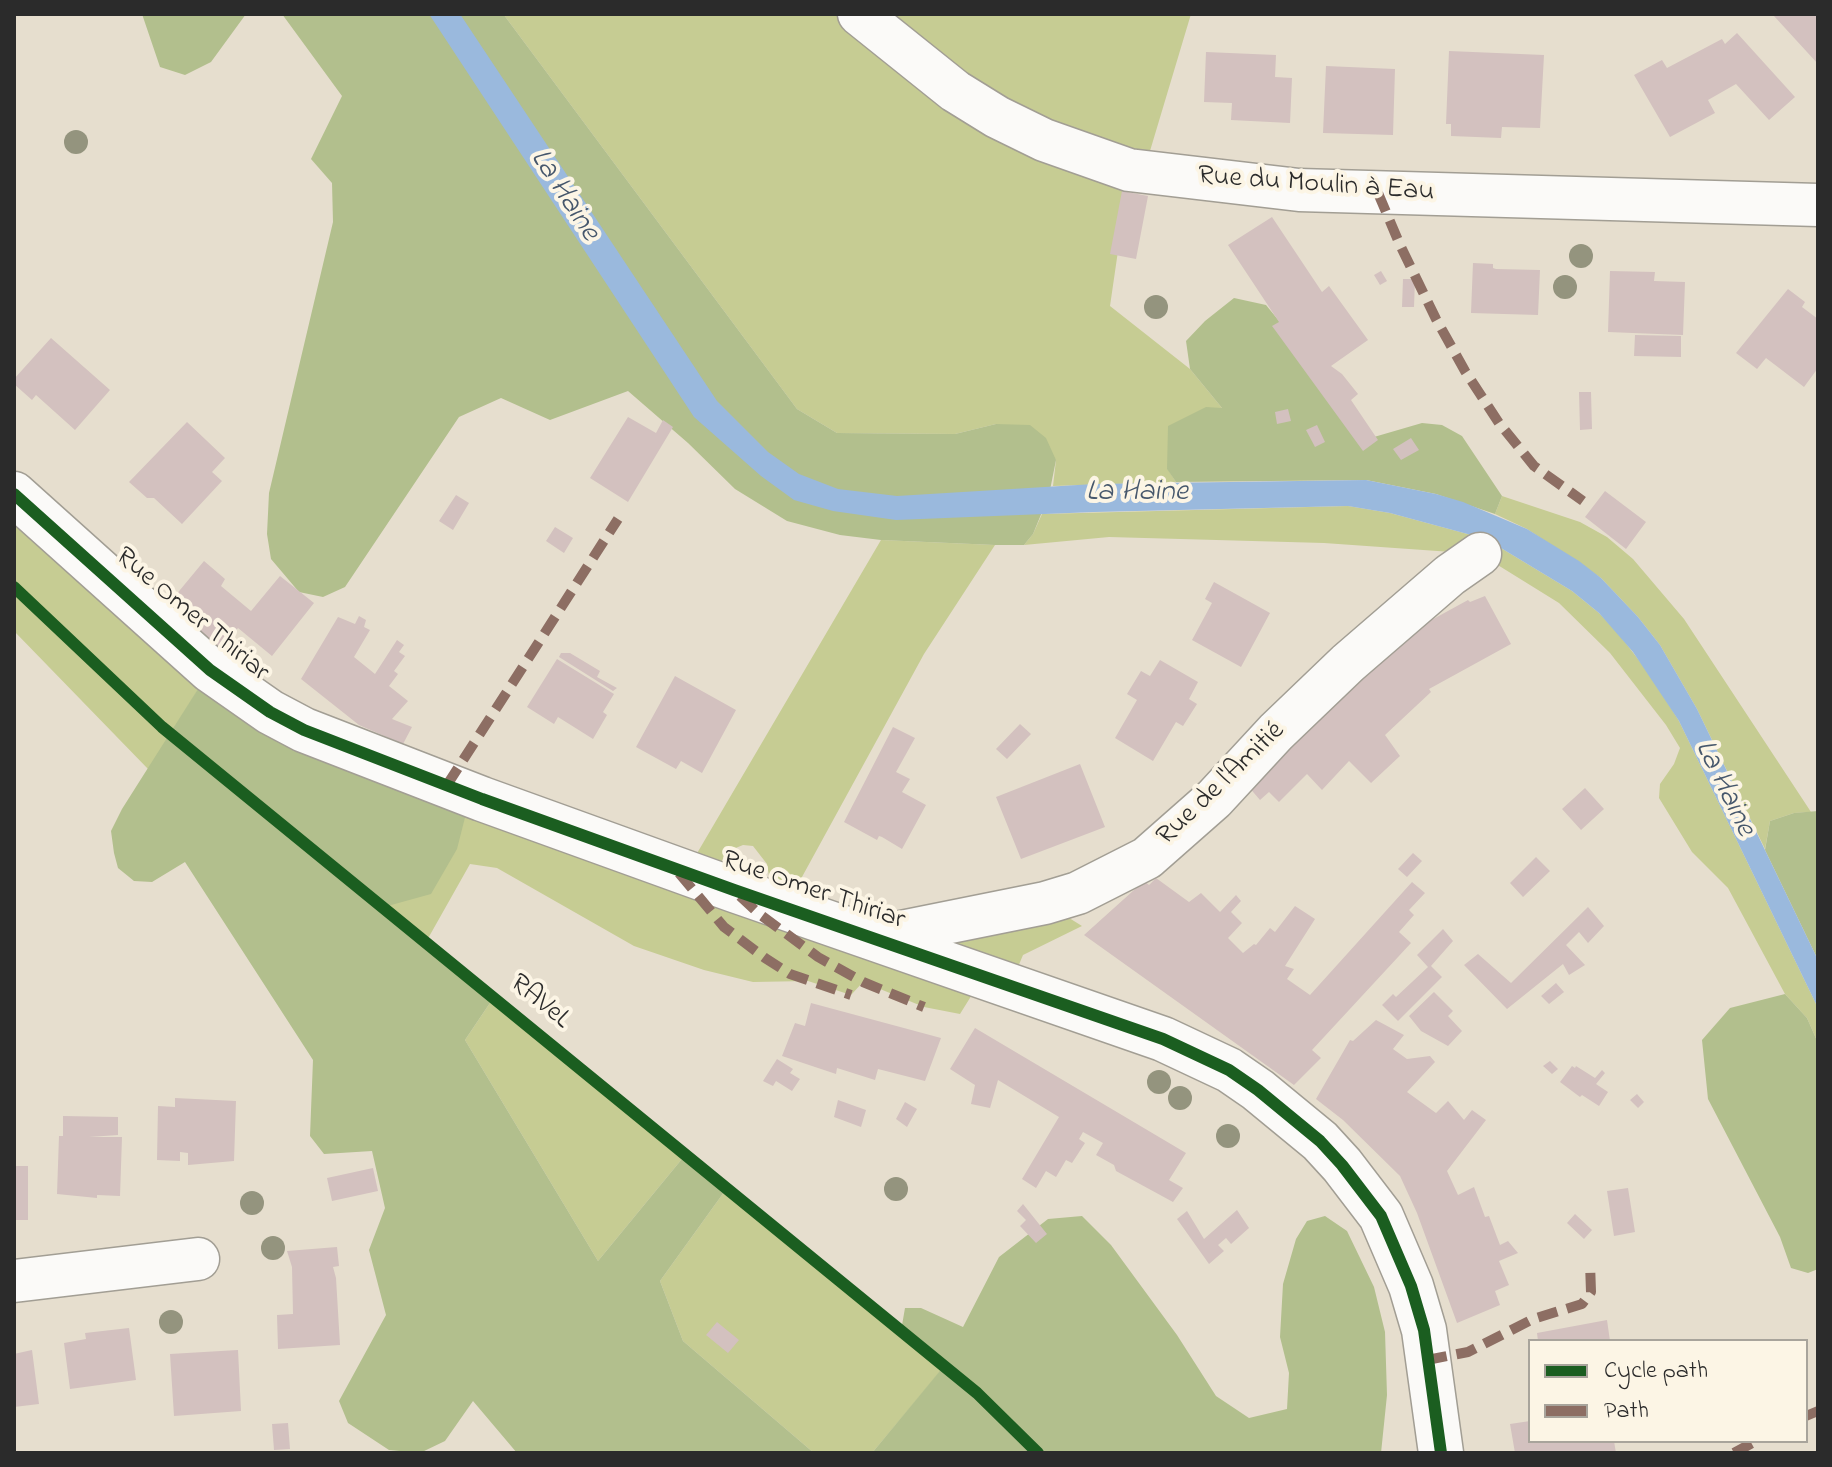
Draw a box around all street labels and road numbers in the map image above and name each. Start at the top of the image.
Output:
street label: Rue du Moulin à Eau [1197,161,1435,211]
street label: Rue Omer Thiriar [107,542,275,690]
street label: Rue de l'Amitié [1151,716,1293,854]
street label: Rue Omer Thiriar [717,845,909,939]
street label: RAVeL [502,968,576,1038]

